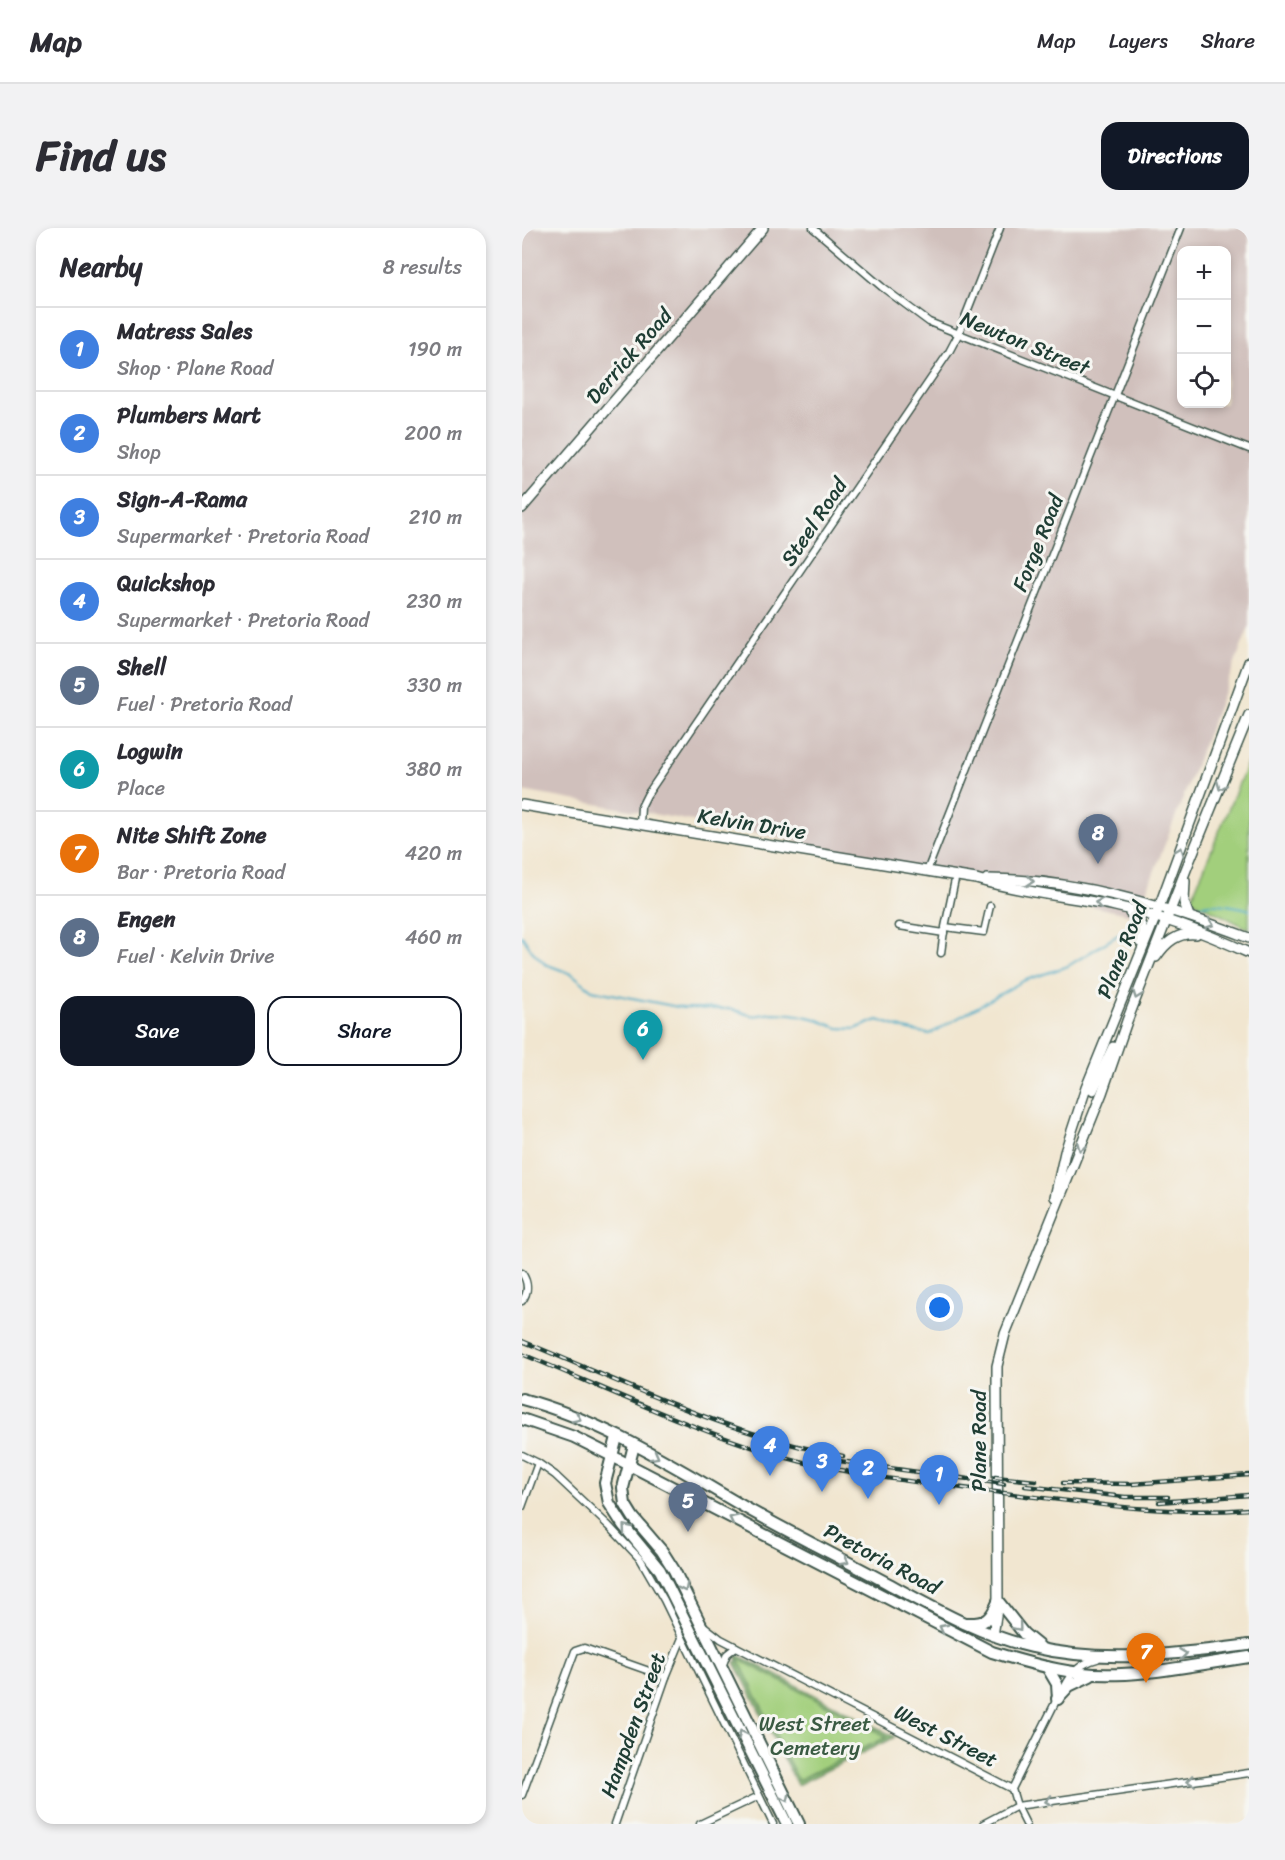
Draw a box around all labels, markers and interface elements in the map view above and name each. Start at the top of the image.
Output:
text: Map [30,17,82,66]
text: Map [1037,22,1076,60]
text: Layers [1109,22,1168,60]
text: Share [1201,22,1255,60]
text: Find us [36,119,166,193]
button: Directions [1101,122,1249,190]
text: Nearby [60,244,142,290]
map controls [1177,246,1231,408]
button: + [1177,246,1231,300]
text: 8 results [383,250,462,285]
street label: Derrick Road [576,297,683,413]
street label: Newton Street [954,300,1097,387]
button: − [1177,300,1231,354]
text: Matress Sales [117,312,252,351]
text: 1 [75,332,84,367]
text: 190 m [408,332,462,367]
text: Shop · Plane Road [117,351,273,386]
button: locate [1177,354,1231,408]
text: Plumbers Mart [117,396,261,435]
text: 2 [74,416,85,451]
text: 200 m [405,416,462,451]
text: Shop [117,435,161,470]
street label: Steel Road [770,468,859,574]
text: Sign-A-Rama [117,480,247,519]
street label: Forge Road [1001,487,1076,598]
text: 3 [74,500,85,535]
text: 210 m [409,500,462,535]
text: Supermarket · Pretoria Road [117,519,369,554]
text: Quickshop [117,564,215,603]
text: 4 [73,584,86,619]
text: 230 m [406,584,462,619]
text: Supermarket · Pretoria Road [117,603,369,638]
text: Shell [117,648,166,687]
text: 5 [73,668,86,703]
text: 330 m [407,668,462,703]
text: Fuel · Pretoria Road [117,687,292,722]
text: Logwin [117,732,183,771]
text: 6 [74,752,85,787]
text: 380 m [406,752,462,787]
text: Place [117,771,165,806]
one-way arrow [1216,780,1228,791]
street label: Kelvin Drive [695,797,809,851]
pin: 8 [1078,814,1118,864]
text: Nite Shift Zone [117,816,267,855]
text: 7 [74,836,85,871]
text: 420 m [405,836,462,871]
one-way arrow [1172,846,1185,856]
text: Bar · Pretoria Road [117,855,285,890]
one-way arrow [1025,874,1034,887]
street label: Plane Road [1085,894,1159,1004]
one-way arrow [1094,897,1104,910]
text: Engen [117,900,175,939]
one-way arrow [1204,916,1215,929]
text: 8 [73,920,86,955]
text: 460 m [405,920,462,955]
text: Fuel · Kelvin Drive [117,939,275,974]
one-way arrow [1132,989,1144,1000]
button: Save [60,996,255,1066]
button: Share [267,996,462,1066]
pin: 6 [624,1010,662,1060]
one-way arrow [1075,1141,1088,1152]
your location [925,1293,954,1322]
street label: Plane Road [960,1388,998,1492]
one-way arrow [571,1411,582,1423]
pin: 4 [750,1426,790,1476]
pin: 3 [802,1442,842,1492]
one-way arrow [648,1449,659,1460]
pin: 2 [848,1450,888,1499]
pin: 1 [920,1456,958,1505]
pin: 5 [668,1482,708,1532]
street label: Pretoria Road [817,1512,949,1607]
one-way arrow [728,1514,739,1526]
one-way arrow [623,1524,634,1535]
one-way arrow [838,1554,849,1565]
one-way arrow [676,1582,688,1593]
one-way arrow [1011,1620,1022,1631]
one-way arrow [939,1624,949,1635]
pin: 7 [1126,1634,1166,1683]
street label: Hampden Street [589,1647,677,1803]
one-way arrow [1179,1648,1188,1660]
street label: West Street [887,1694,1005,1778]
park label: West Street Cemetery [759,1705,871,1767]
one-way arrow [738,1729,750,1740]
one-way arrow [1186,1774,1196,1786]
one-way arrow [779,1792,790,1802]
one-way arrow [1044,1795,1054,1807]

